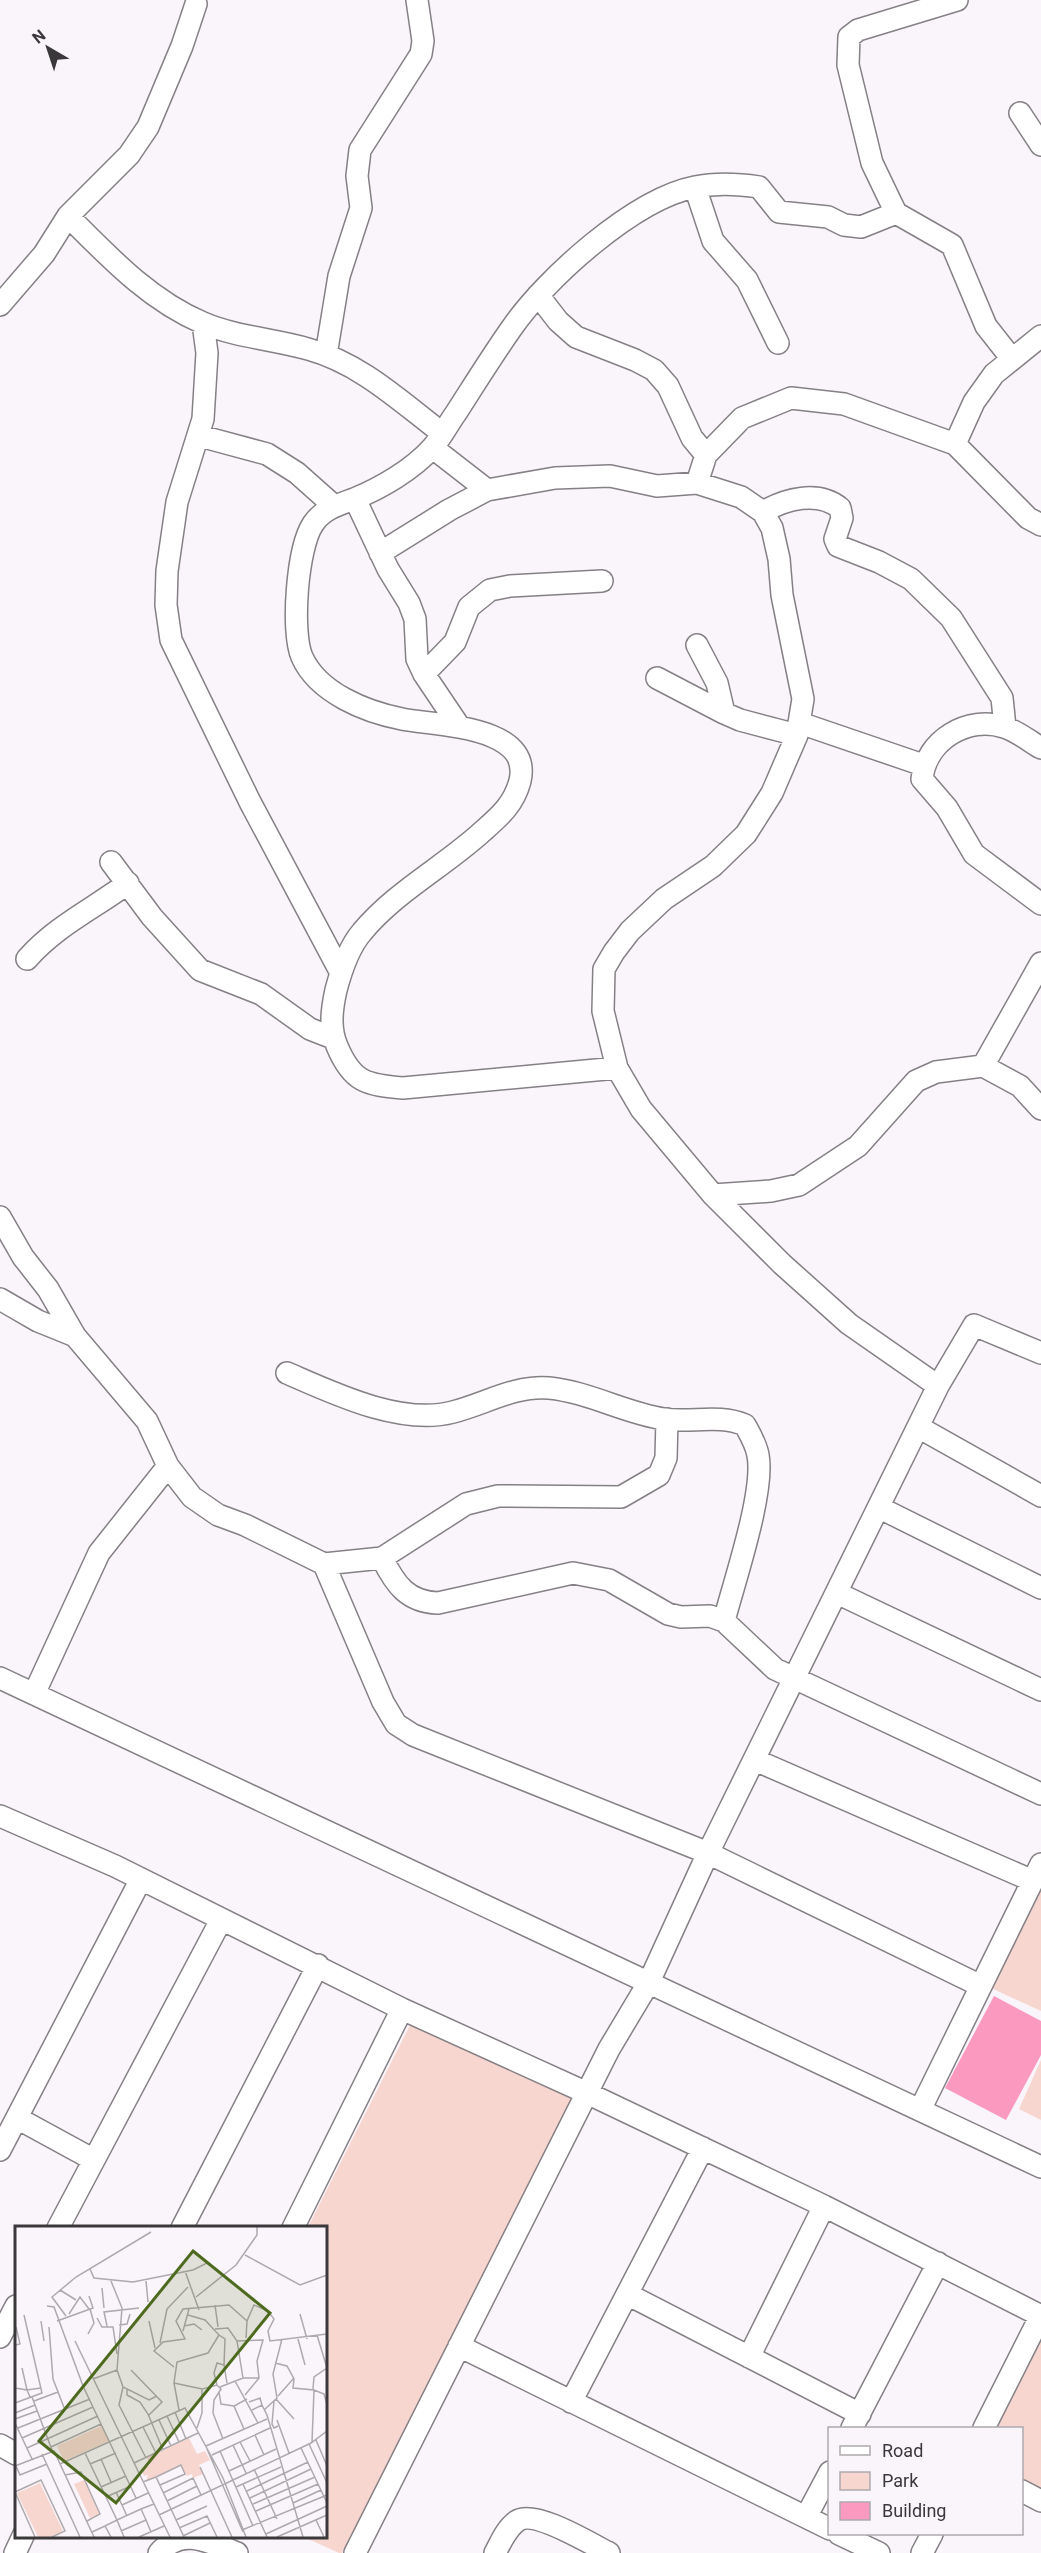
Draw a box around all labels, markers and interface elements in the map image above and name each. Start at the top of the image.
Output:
north arrow [18,18,78,78]
text: N [29,26,49,48]
inset map [15,2226,327,2538]
legend [828,2427,1023,2535]
text: Road [882,2440,923,2461]
text: Park [882,2470,919,2491]
text: Building [882,2500,946,2521]

